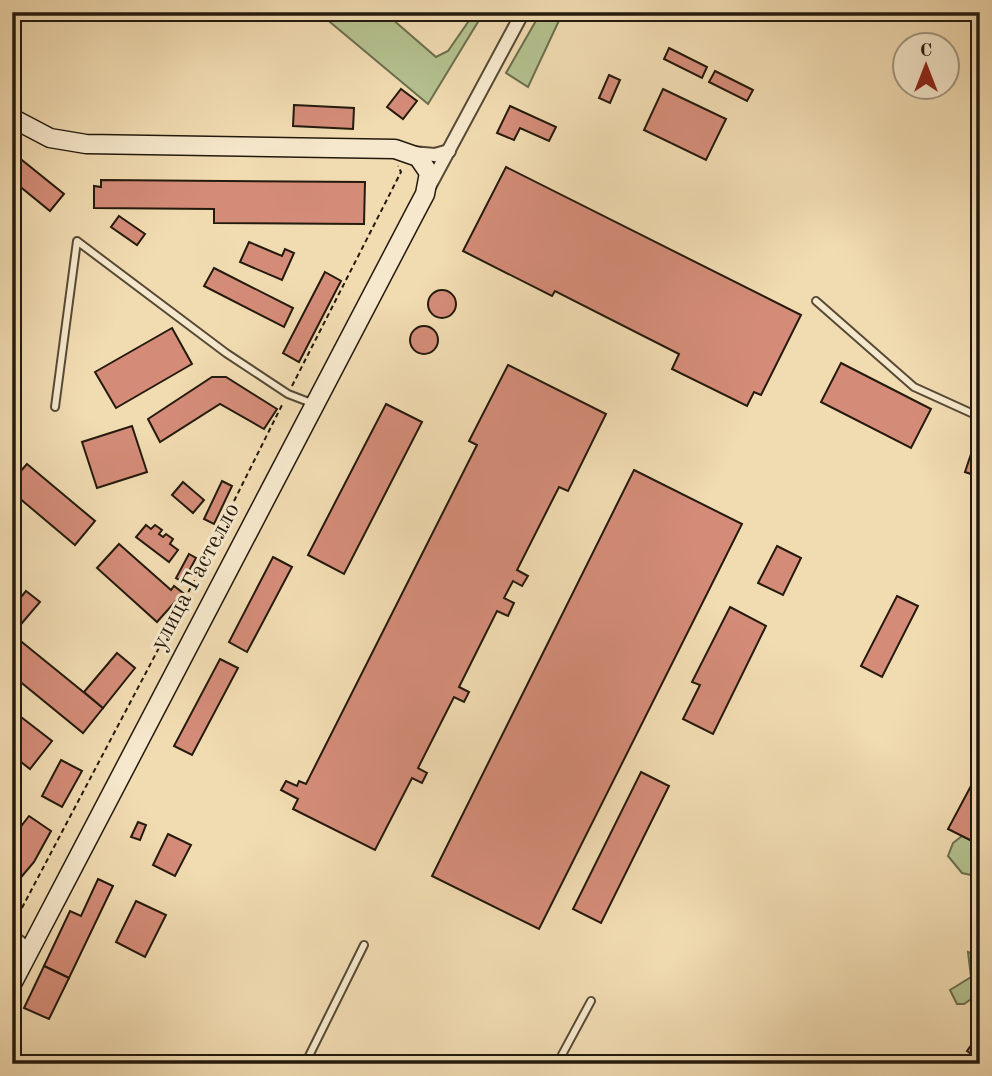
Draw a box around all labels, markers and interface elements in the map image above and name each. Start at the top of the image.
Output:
north arrow [890,32,960,102]
text: С [920,42,932,61]
street label: улица Гастелло [147,499,245,655]

